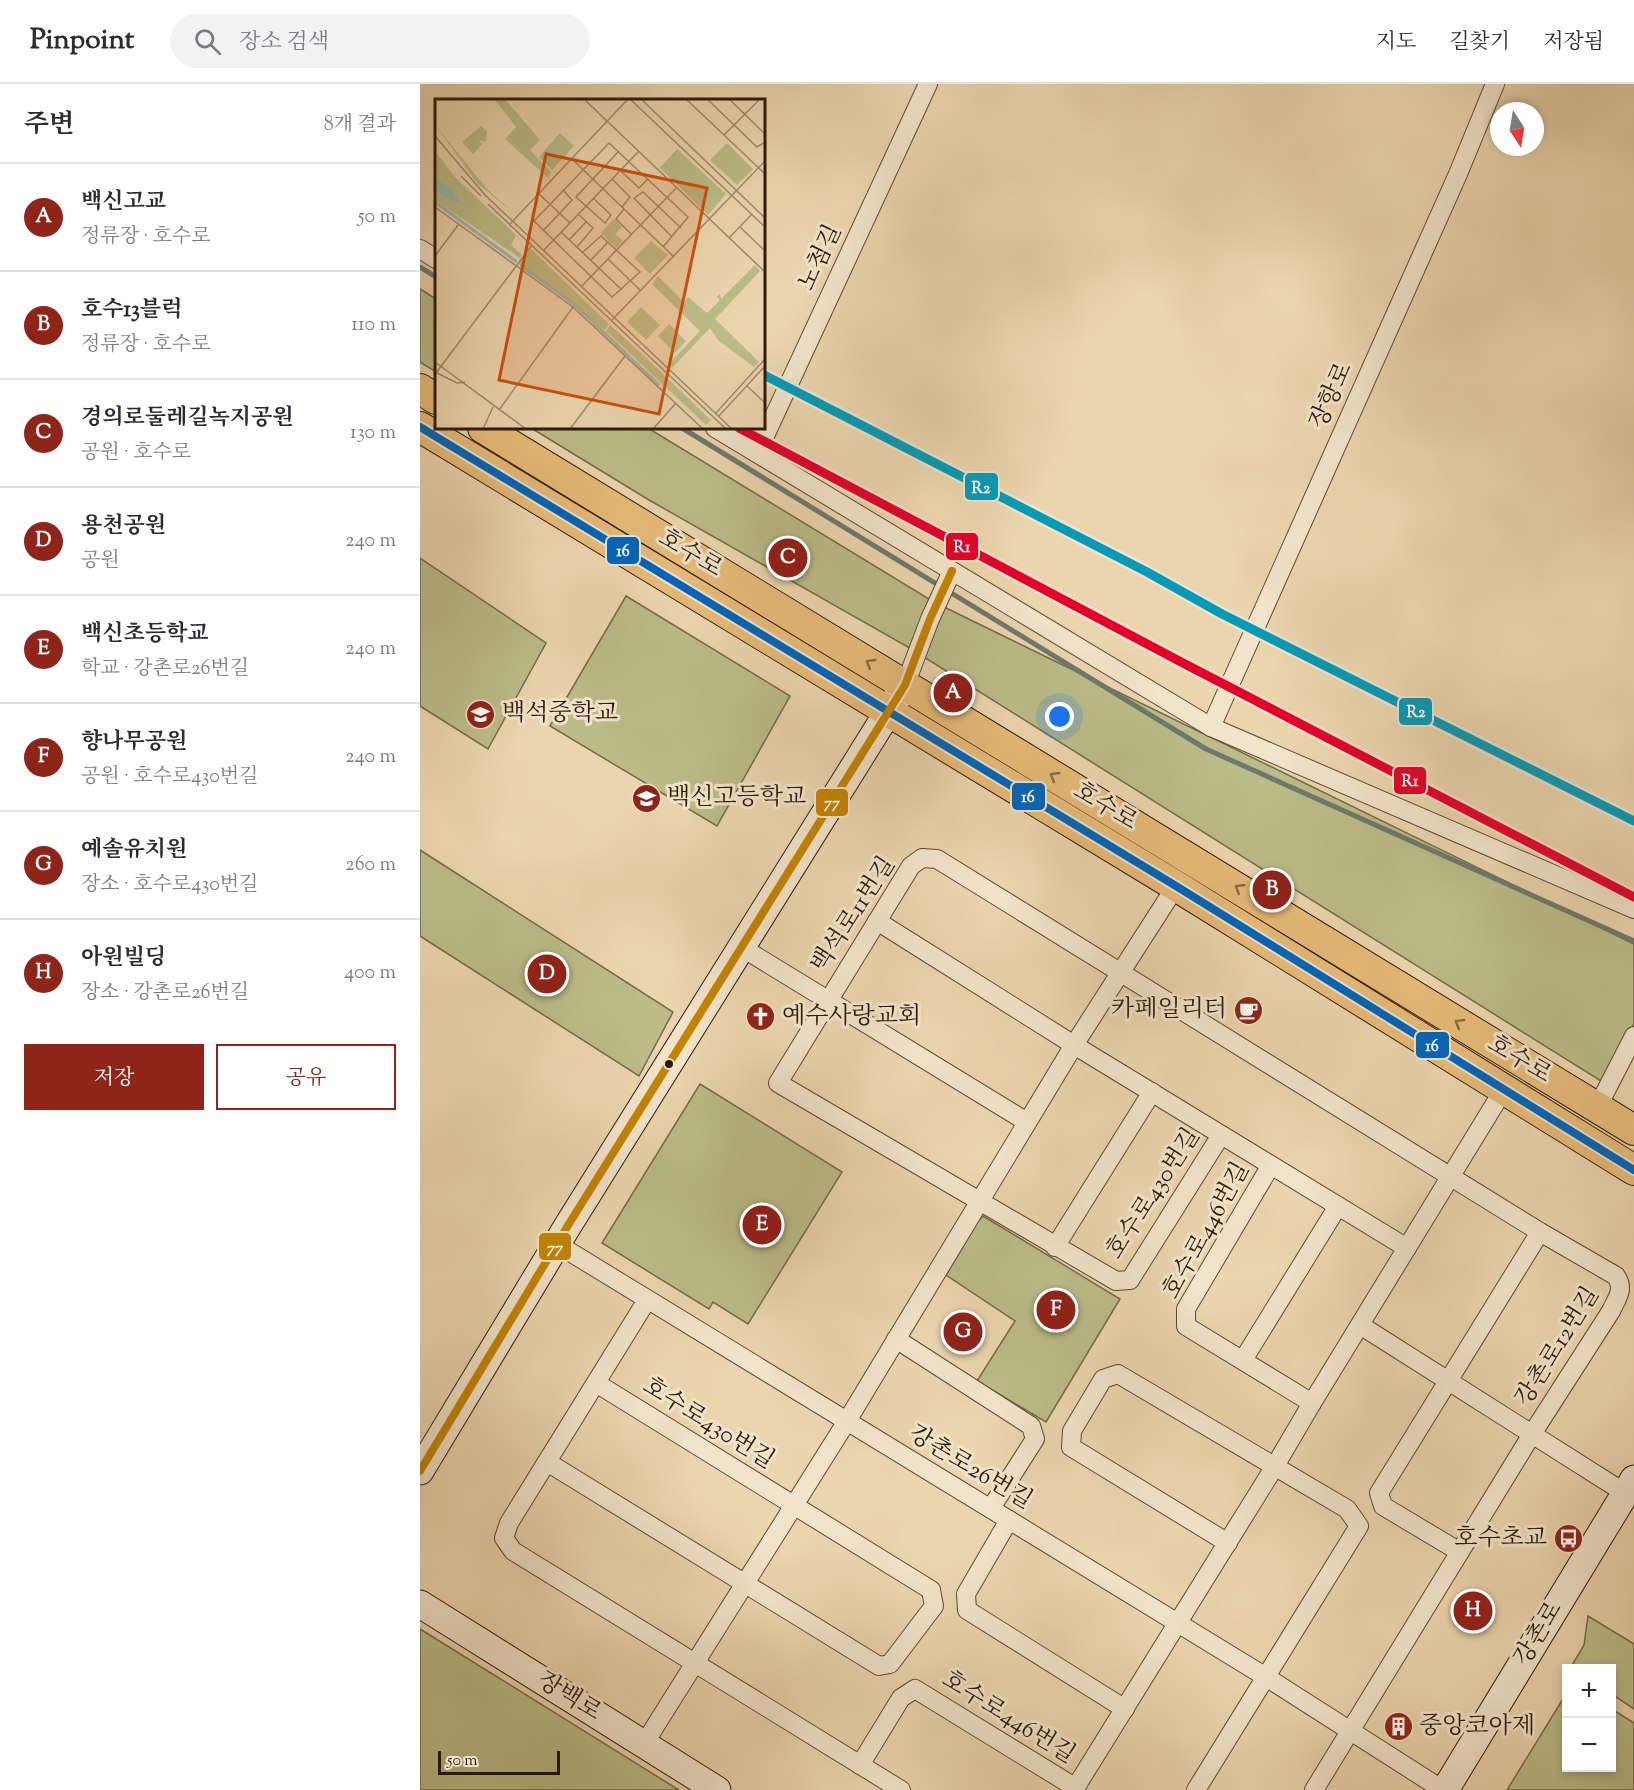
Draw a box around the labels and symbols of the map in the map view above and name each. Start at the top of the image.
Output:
inset map [435,99,765,429]
north arrow [1490,102,1544,156]
street label: 노첨길 [791,219,851,297]
street label: 장항로 [1302,357,1362,435]
line badge: R2 [964,472,999,501]
text: R2 [972,478,991,501]
street label: 호수로 [651,522,729,586]
line badge: R1 [945,532,979,561]
line badge: 16 [606,536,640,565]
pin: C [768,536,808,580]
text: R1 [954,537,971,560]
text: 16 [616,541,630,564]
one-way arrow [866,659,876,671]
pin: A [934,670,972,716]
place label: 백석중학교 [502,697,618,731]
line badge: R2 [1398,697,1433,726]
school or university icon: 백석중학교 [465,698,497,730]
your location [1045,702,1074,731]
text: R2 [1407,702,1426,725]
line badge: R1 [1393,766,1427,795]
one-way arrow [1050,771,1060,783]
text: R1 [1402,771,1419,794]
street label: 호수로 [1066,775,1144,839]
place label: 백신고등학교 [667,781,806,815]
school or university icon: 백신고등학교 [630,782,662,814]
line badge: 16 [1011,782,1046,811]
text: 16 [1021,787,1035,810]
line badge: 77 [815,788,849,817]
text: 77 [824,793,841,816]
street label: 백석로11번길 [804,850,904,980]
pin: B [1252,868,1292,912]
one-way arrow [1234,885,1245,896]
pin: D [528,952,566,996]
place label: 카페일리터 [1111,993,1227,1027]
cafe icon: 카페일리터 [1232,994,1264,1026]
place label: 예수사랑교회 [782,1000,921,1034]
church icon: 예수사랑교회 [745,1001,777,1033]
one-way arrow [1455,1018,1465,1030]
street label: 호수로 [1480,1028,1558,1092]
line badge: 16 [1415,1031,1450,1059]
text: 16 [1425,1036,1439,1059]
unlabelled marker [663,1058,675,1070]
street label: 호수로430번길 [1099,1122,1209,1266]
street label: 호수로446번길 [1155,1156,1259,1306]
pin: E [742,1202,782,1248]
line badge: 77 [538,1232,572,1261]
text: 77 [547,1238,564,1261]
street label: 강촌로12번길 [1508,1281,1608,1413]
pin: F [1036,1288,1076,1332]
pin: G [944,1310,982,1354]
street label: 호수로430번길 [635,1370,781,1478]
street label: 강촌로26번길 [902,1418,1038,1518]
place label: 호수초교 [1454,1522,1547,1556]
bus stop icon: 호수초교 [1552,1523,1584,1555]
pin: H [1454,1588,1492,1634]
street label: 강촌로 [1507,1595,1571,1673]
street label: 호수로446번길 [935,1663,1081,1773]
street label: 장백로 [530,1664,608,1730]
place label: 중앙코아제 [1419,1710,1535,1744]
building icon: 중앙코아제 [1382,1711,1414,1743]
scale bar [438,1748,560,1776]

